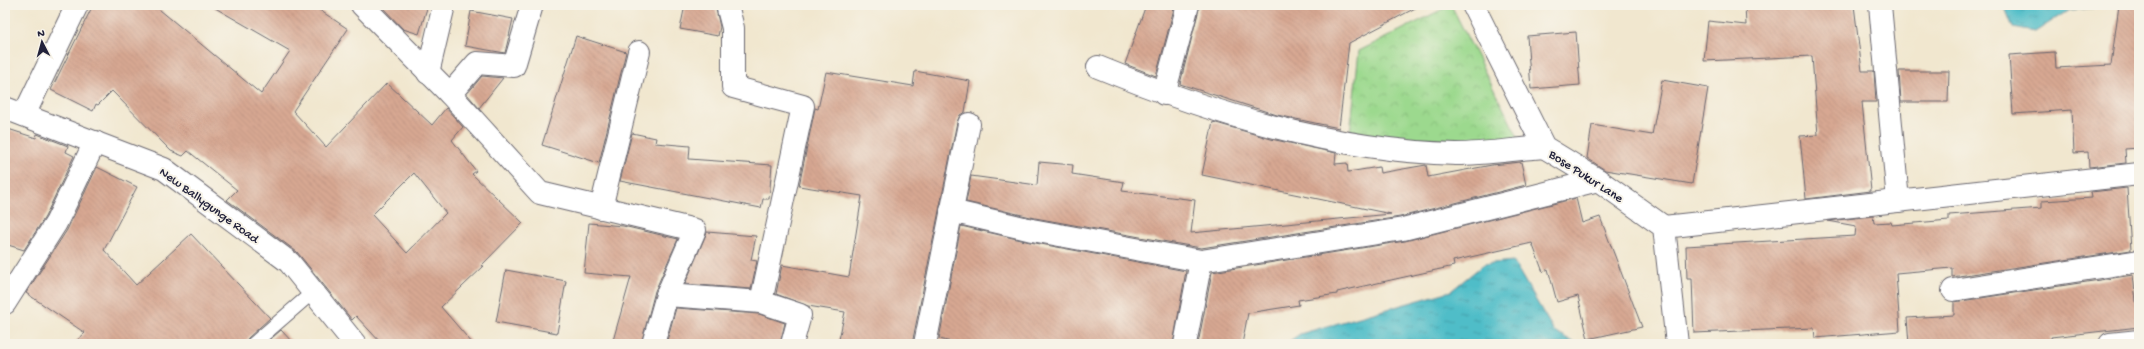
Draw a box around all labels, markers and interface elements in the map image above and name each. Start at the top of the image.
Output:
north arrow [22,22,62,62]
text: N [37,28,45,40]
street label: Bose Pukur Lane [1545,147,1626,207]
street label: New Ballygunge Road [156,165,262,248]

